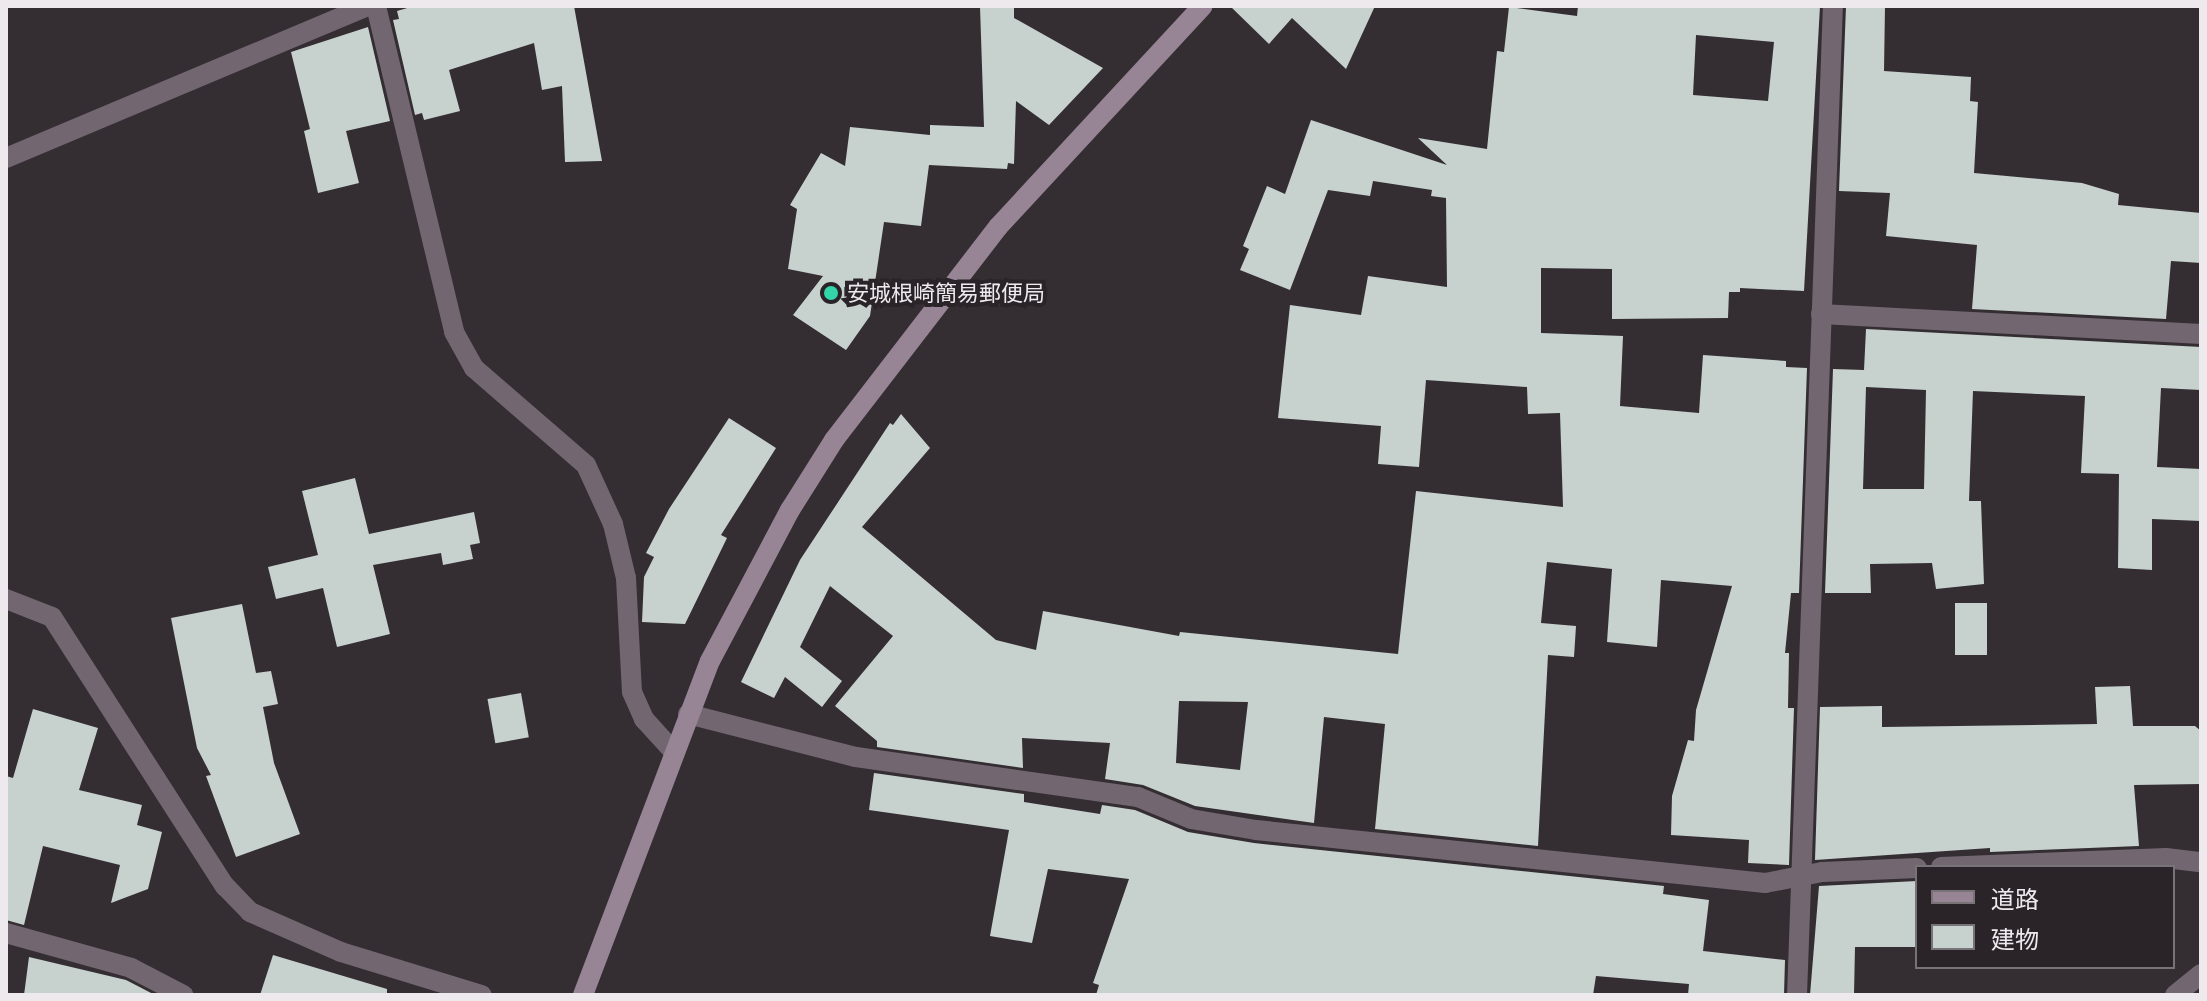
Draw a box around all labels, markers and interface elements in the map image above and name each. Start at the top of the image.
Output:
place label: 安城根崎簡易郵便局 [847,280,1045,306]
marker: 安城根崎簡易郵便局 [822,284,840,302]
legend [1915,865,2175,969]
text: 道路 [1991,883,2039,915]
text: 建物 [1991,923,2039,955]

